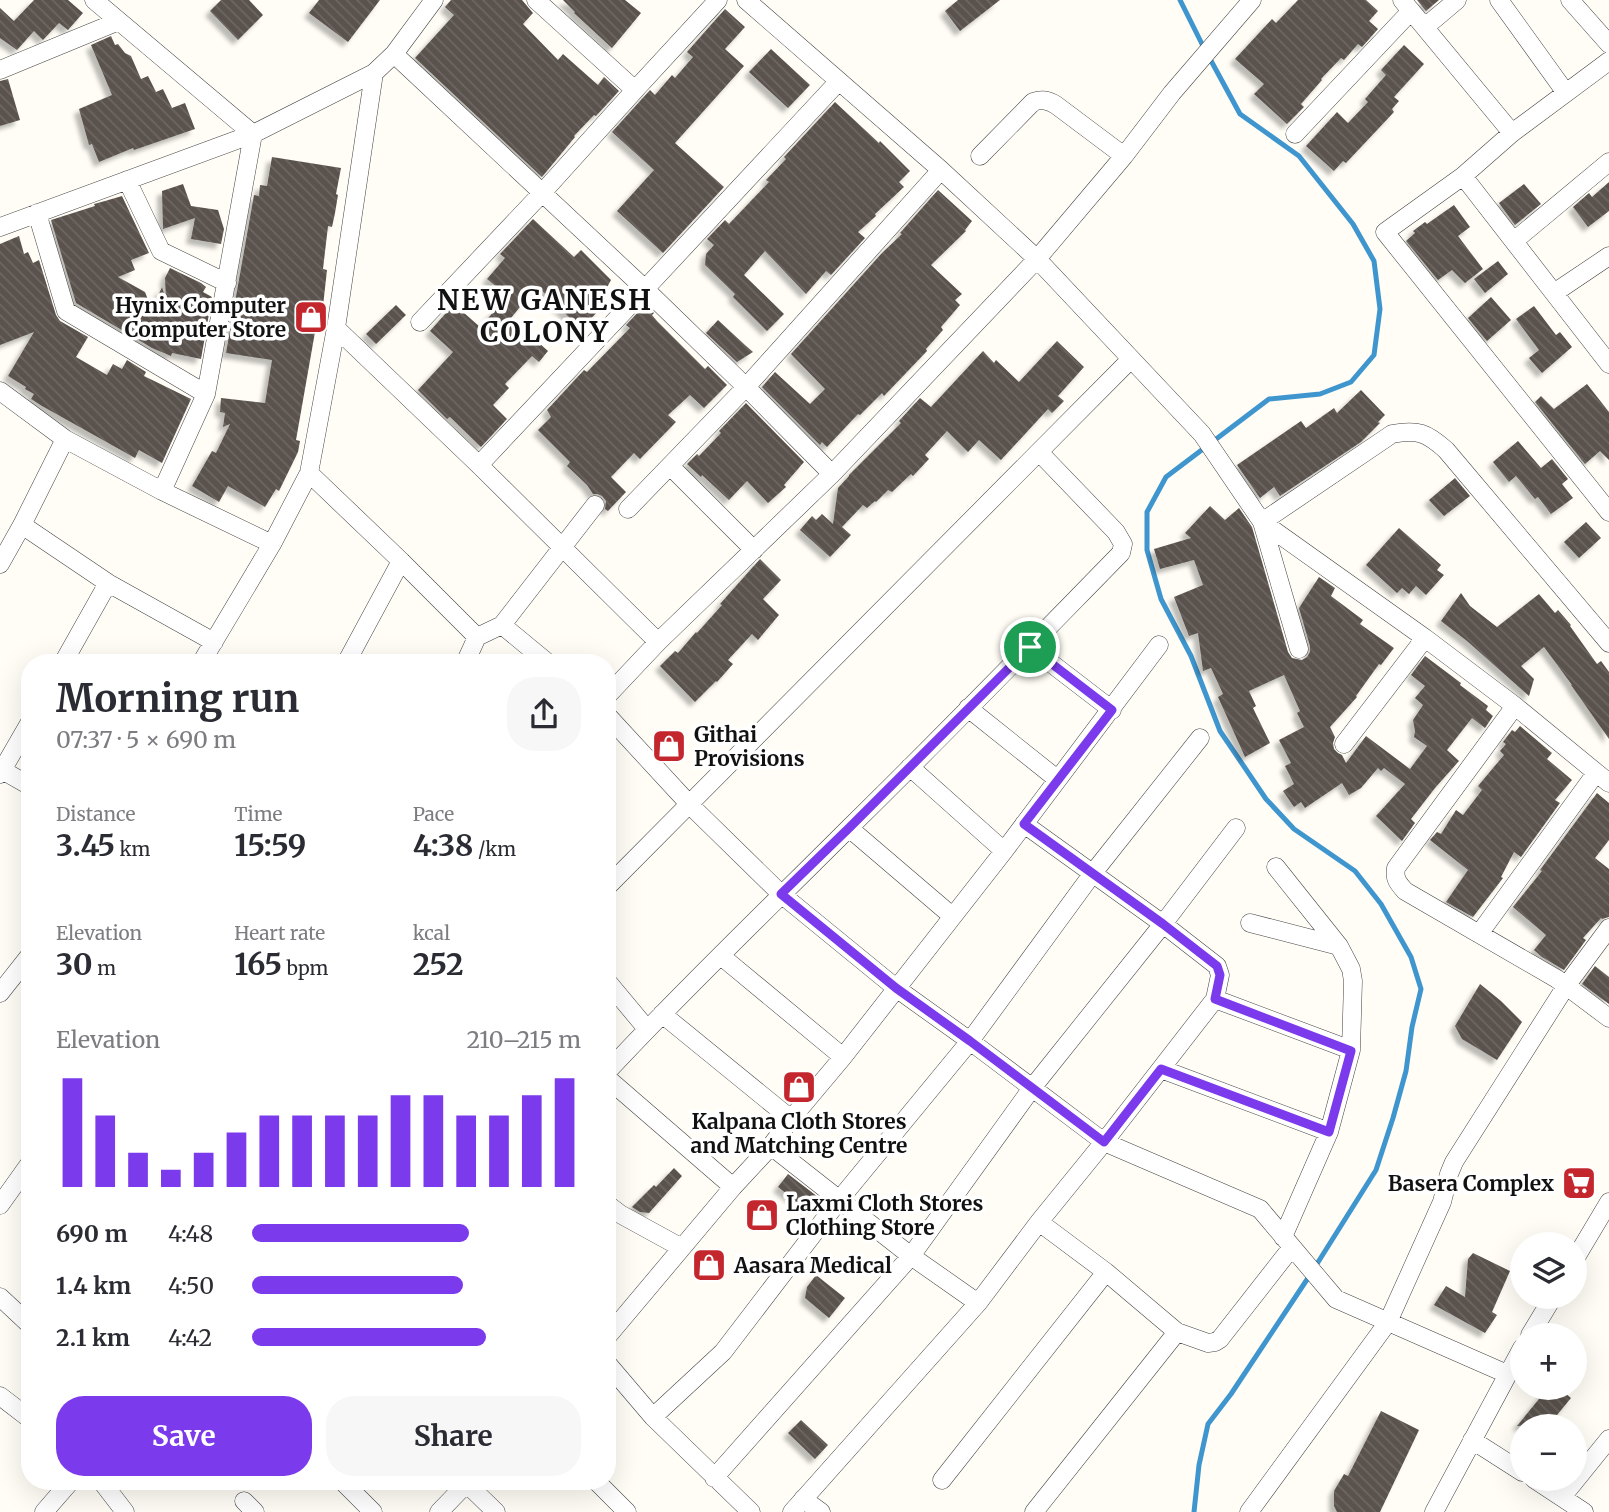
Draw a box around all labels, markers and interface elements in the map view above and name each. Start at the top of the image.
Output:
district label: NEW GANESH COLONY [437,282,653,350]
place label: Hynix Computer Computer Store [115,292,286,343]
shop icon: Hynix Computer Computer Store [292,298,330,336]
pin [1000,617,1060,677]
icon: arrive [1011,628,1049,666]
text: Morning run [56,675,299,722]
button: share [507,677,581,751]
place label: Githai Provisions [694,721,805,772]
text: 07:37 · 5 × 690 m [56,725,236,754]
shop icon: Githai Provisions [650,727,688,765]
text: Distance [56,802,135,826]
text: Time [234,802,283,826]
text: Pace [413,802,454,826]
text: 3.45 [56,826,115,864]
text: 15:59 [234,826,306,864]
text: 4:38 [413,826,473,864]
text: km [115,837,150,861]
text: /km [473,837,516,861]
text: Elevation [56,921,142,945]
text: Heart rate [234,921,325,945]
text: kcal [413,921,450,945]
text: 30 [56,945,93,983]
text: 165 [234,945,282,983]
text: 252 [413,945,464,983]
text: m [93,956,116,980]
text: bpm [282,956,328,980]
text: Elevation [56,1025,160,1054]
text: 210–215 m [466,1025,581,1054]
shop icon: Kalpana Cloth Stores and Matching Centre [780,1068,818,1106]
place label: Kalpana Cloth Stores and Matching Centre [691,1108,907,1159]
supermarket icon: Basera Complex [1560,1164,1598,1202]
place label: Basera Complex [1388,1170,1554,1197]
place label: Laxmi Cloth Stores Clothing Store [786,1190,984,1241]
shop icon: Laxmi Cloth Stores Clothing Store [743,1196,781,1234]
text: 690 m [56,1219,128,1248]
text: 4:48 [168,1219,213,1248]
map controls [1510,1232,1587,1491]
button: layers [1510,1232,1587,1309]
shop icon: Aasara Medical [690,1246,728,1284]
place label: Aasara Medical [733,1252,892,1279]
text: 1.4 km [56,1271,131,1300]
text: 4:50 [168,1271,214,1300]
text: 2.1 km [56,1323,130,1352]
text: 4:42 [168,1323,212,1352]
button: + [1510,1323,1587,1400]
button: Save [56,1396,312,1476]
button: Share [326,1396,581,1476]
button: − [1510,1414,1587,1491]

